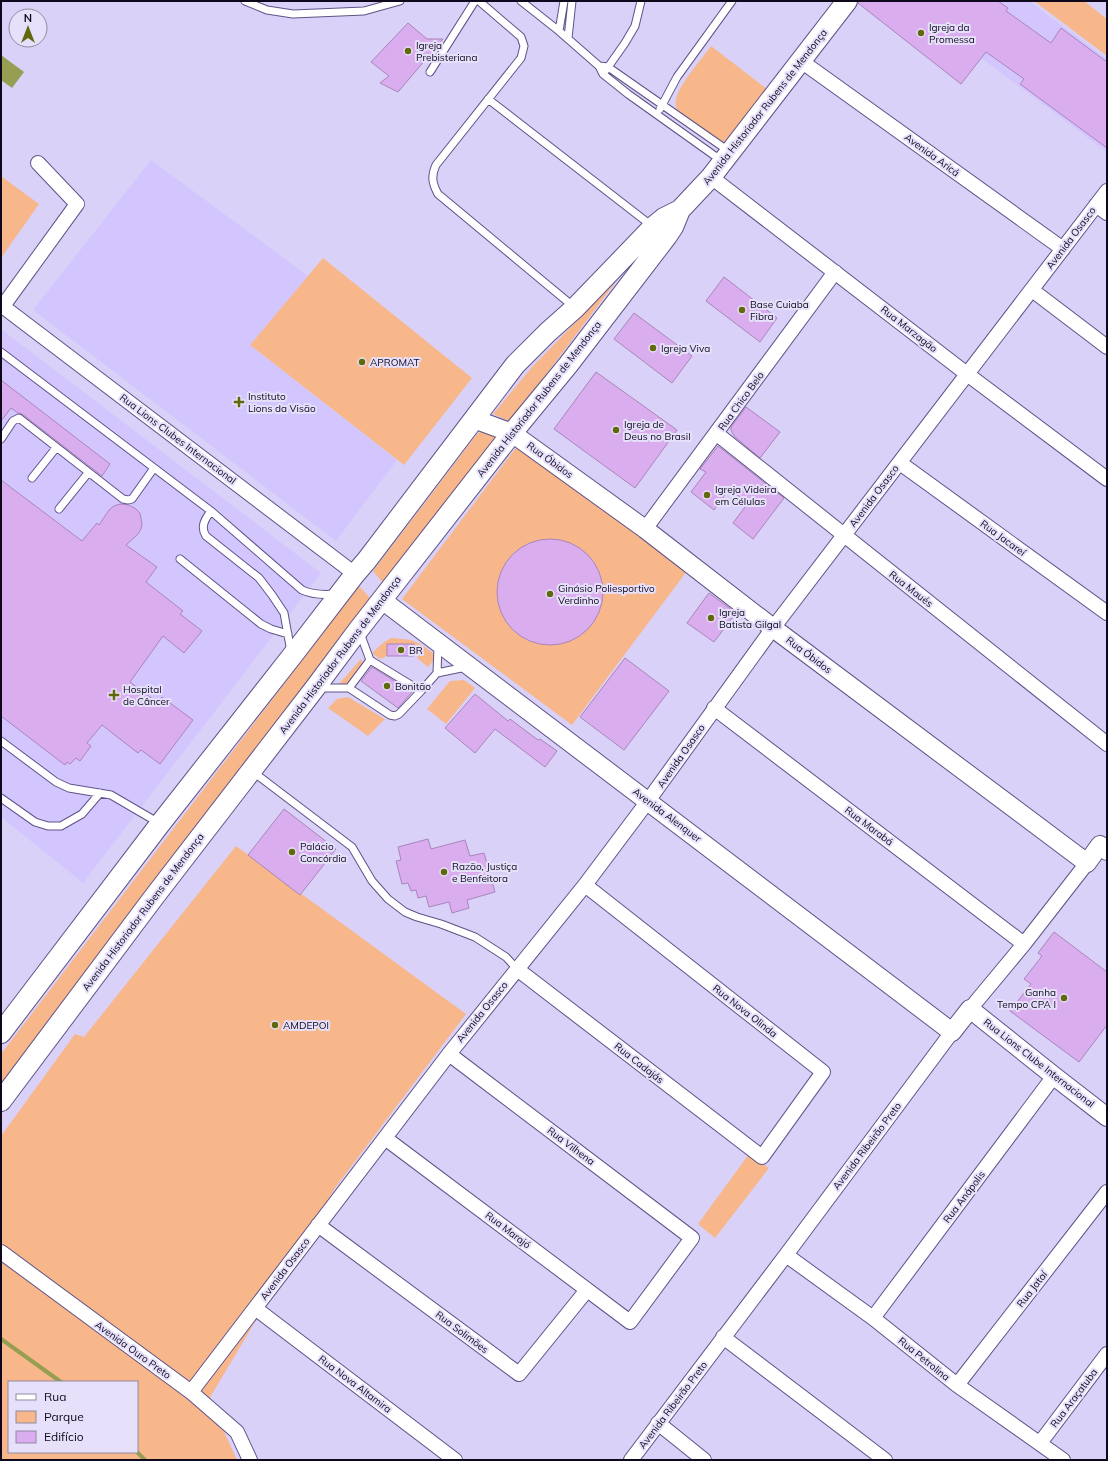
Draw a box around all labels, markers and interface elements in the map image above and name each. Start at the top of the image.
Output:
north arrow [8,8,48,48]
text: N [24,11,32,25]
place label: Igreja da Promessa [929,21,975,46]
street label: Avenida Historiador Rubens de Mendonça [700,26,830,188]
marker: Igreja da Promessa [916,28,926,38]
place label: Igreja Prebisteriana [416,39,477,64]
marker: Igreja Prebisteriana [403,46,413,56]
street label: Avenida Aricá [902,131,962,179]
street label: Avenida Osasco [1043,204,1099,272]
place label: Base Cuiaba Fibra [750,298,809,323]
street label: Rua Marzagão [878,303,940,355]
marker: Base Cuiaba Fibra [737,305,747,315]
street label: Avenida Historiador Rubens de Mendonça [474,318,604,480]
place label: Igreja Viva [661,342,710,355]
marker: Igreja Viva [648,343,658,353]
place label: APROMAT [370,356,420,369]
marker: APROMAT [357,357,367,367]
street label: Rua Chico Belo [715,369,767,433]
place label: Instituto Lions da Visão [248,390,316,415]
street label: Rua Lions Clubes Internacional [117,391,239,487]
marker: Instituto Lions da Visão [233,396,245,408]
place label: Igreja de Deus no Brasil [624,418,691,443]
marker: Igreja de Deus no Brasil [611,425,621,435]
street label: Rua Óbidos [524,439,576,481]
street label: Avenida Osasco [846,462,902,530]
place label: Igreja Videira em Células [715,483,776,508]
marker: Igreja Videira em Células [702,490,712,500]
street label: Rua Jacareí [978,517,1029,559]
street label: Rua Maués [886,568,936,610]
street label: Avenida Historiador Rubens de Mendonça [276,573,404,737]
place label: Ginásio Poliesportivo Verdinho [558,582,655,607]
marker: Ginásio Poliesportivo Verdinho [545,589,555,599]
place label: Igreja Batista Gilgal [719,606,781,631]
marker: Igreja Batista Gilgal [706,613,716,623]
street label: Rua Óbidos [783,634,835,676]
place label: BR [409,644,423,657]
marker: BR [396,645,406,655]
place label: Bonitão [395,680,431,693]
marker: Bonitão [382,681,392,691]
place label: Hospital de Câncer [123,683,170,708]
marker: Hospital de Câncer [108,689,120,701]
street label: Avenida Osasco [654,721,708,790]
street label: Avenida Alenquer [630,785,704,845]
street label: Rua Marabá [842,804,896,848]
street label: Avenida Historiador Rubens de Mendonça [79,830,207,994]
place label: Palácio Concórdia [300,840,347,865]
marker: Palácio Concórdia [287,847,297,857]
place label: Razão, Justiça e Benfeitora [452,860,517,885]
marker: Razão, Justiça e Benfeitora [439,867,449,877]
street label: Avenida Osasco [453,979,511,1045]
street label: Rua Nova Olinda [710,982,780,1040]
place label: Ganha Tempo CPA I [997,986,1056,1011]
marker: Ganha Tempo CPA I [1059,993,1069,1003]
street label: Rua Lions Clube Internacional [981,1016,1097,1110]
place label: AMDEPOl [283,1019,329,1032]
marker: AMDEPOl [270,1020,280,1030]
street label: Rua Cadajás [612,1040,666,1086]
street label: Avenida Ribeirão Preto [830,1099,904,1192]
street label: Rua Vilhena [545,1124,597,1168]
street label: Rua Anápolis [940,1168,988,1226]
street label: Rua Marajó [483,1209,534,1251]
street label: Avenida Osasco [257,1235,313,1303]
street label: Rua Jataí [1014,1268,1051,1310]
street label: Rua Solimões [433,1308,491,1356]
street label: Avenida Ouro Preto [93,1318,174,1382]
street label: Rua Petrolina [896,1334,952,1384]
street label: Rua Nova Altamira [316,1352,394,1416]
street label: Avenida Ribeirão Preto [636,1358,710,1451]
street label: Rua Araçatuba [1048,1366,1100,1430]
legend [8,1381,138,1453]
text: Rua [44,1389,66,1404]
text: Parque [44,1409,84,1424]
text: Edifício [44,1429,84,1444]

